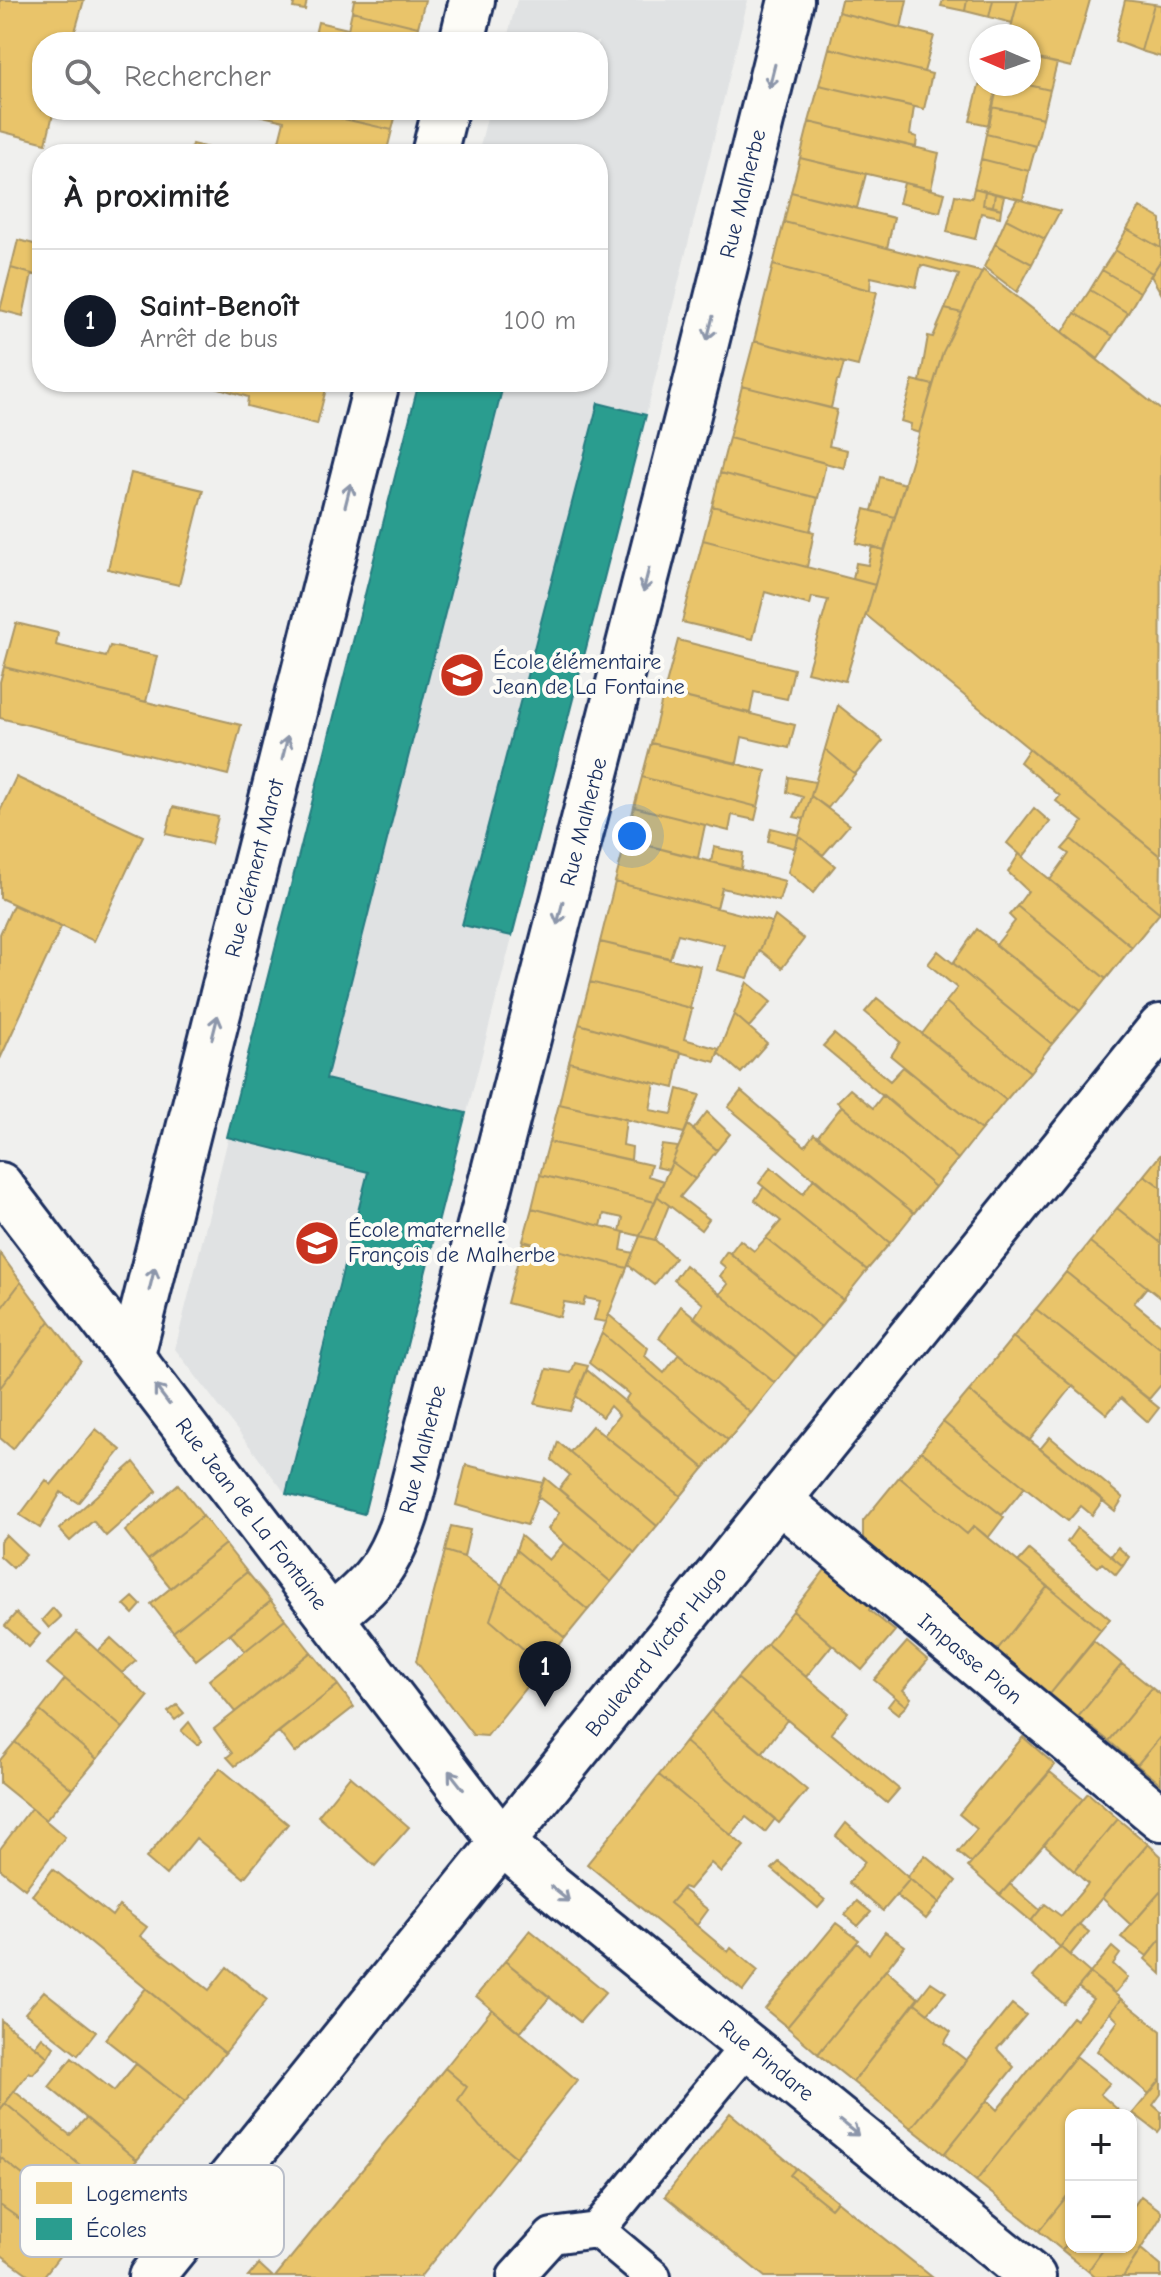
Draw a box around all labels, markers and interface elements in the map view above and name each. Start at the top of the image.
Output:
north arrow [969,24,1041,96]
search box [32,32,608,120]
icon: search [60,54,104,98]
text: Rechercher [124,59,271,94]
one-way arrow [764,62,779,88]
street label: Rue Malherbe [714,127,771,261]
text: À proximité [64,176,230,216]
text: Saint-Benoît [140,289,299,324]
text: 1 [85,306,95,336]
text: 100 m [504,306,576,336]
one-way arrow [701,315,716,340]
text: Arrêt de bus [140,324,278,354]
one-way arrow [342,483,357,509]
one-way arrow [637,567,652,592]
place label: École élémentaire Jean de La Fontaine [493,649,685,700]
school or university icon: École élémentaire Jean de La Fontaine [438,651,486,699]
one-way arrow [278,735,293,761]
street label: Rue Malherbe [555,755,612,889]
street label: Rue Clément Marot [220,776,290,960]
your location [612,816,652,856]
one-way arrow [552,900,567,926]
one-way arrow [208,1015,223,1040]
place label: École maternelle François de Malherbe [348,1217,555,1268]
school or university icon: École maternelle François de Malherbe [293,1219,341,1267]
one-way arrow [145,1267,160,1293]
street label: Rue Malherbe [394,1382,451,1517]
one-way arrow [154,1385,171,1406]
street label: Rue Jean de La Fontaine [170,1413,333,1615]
street label: Boulevard Victor Hugo [580,1561,733,1742]
street label: Impasse Pion [913,1608,1027,1710]
pin: 1 [519,1641,571,1707]
one-way arrow [447,1769,464,1791]
one-way arrow [549,1885,570,1903]
street label: Rue Pindare [714,2014,819,2107]
map controls [1065,2109,1137,2253]
button: + [1065,2109,1137,2181]
one-way arrow [838,2120,859,2137]
legend [20,2165,284,2257]
text: Logements [86,2181,188,2207]
button: − [1065,2181,1137,2253]
text: Écoles [86,2217,147,2243]

